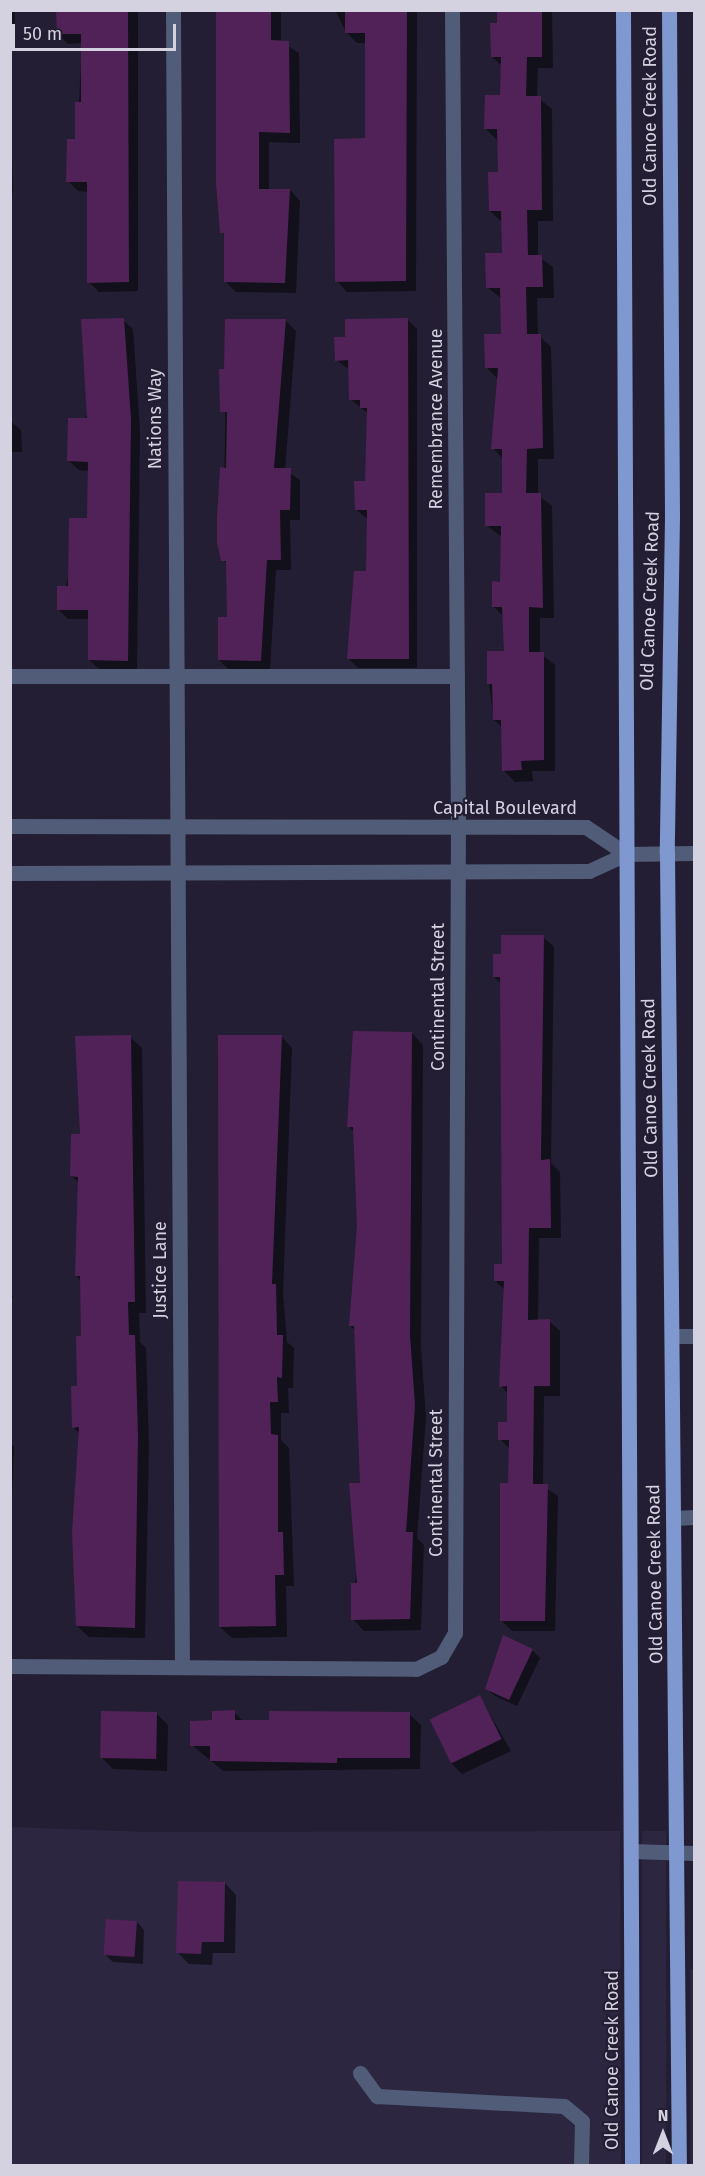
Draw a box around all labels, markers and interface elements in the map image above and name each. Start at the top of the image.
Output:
scale bar [15,12,178,50]
text: 50 m [23,23,62,45]
street label: Old Canoe Creek Road [639,26,661,206]
street label: Remembrance Avenue [425,328,447,510]
street label: Nations Way [144,369,166,469]
street label: Old Canoe Creek Road [636,511,664,691]
street label: Capital Boulevard [433,797,577,819]
street label: Continental Street [427,923,449,1071]
street label: Old Canoe Creek Road [638,998,662,1178]
street label: Justice Lane [149,1221,171,1319]
street label: Continental Street [425,1409,447,1557]
street label: Old Canoe Creek Road [643,1484,667,1664]
street label: Old Canoe Creek Road [601,1970,623,2150]
north arrow [633,2104,693,2164]
text: N [658,2106,668,2125]

